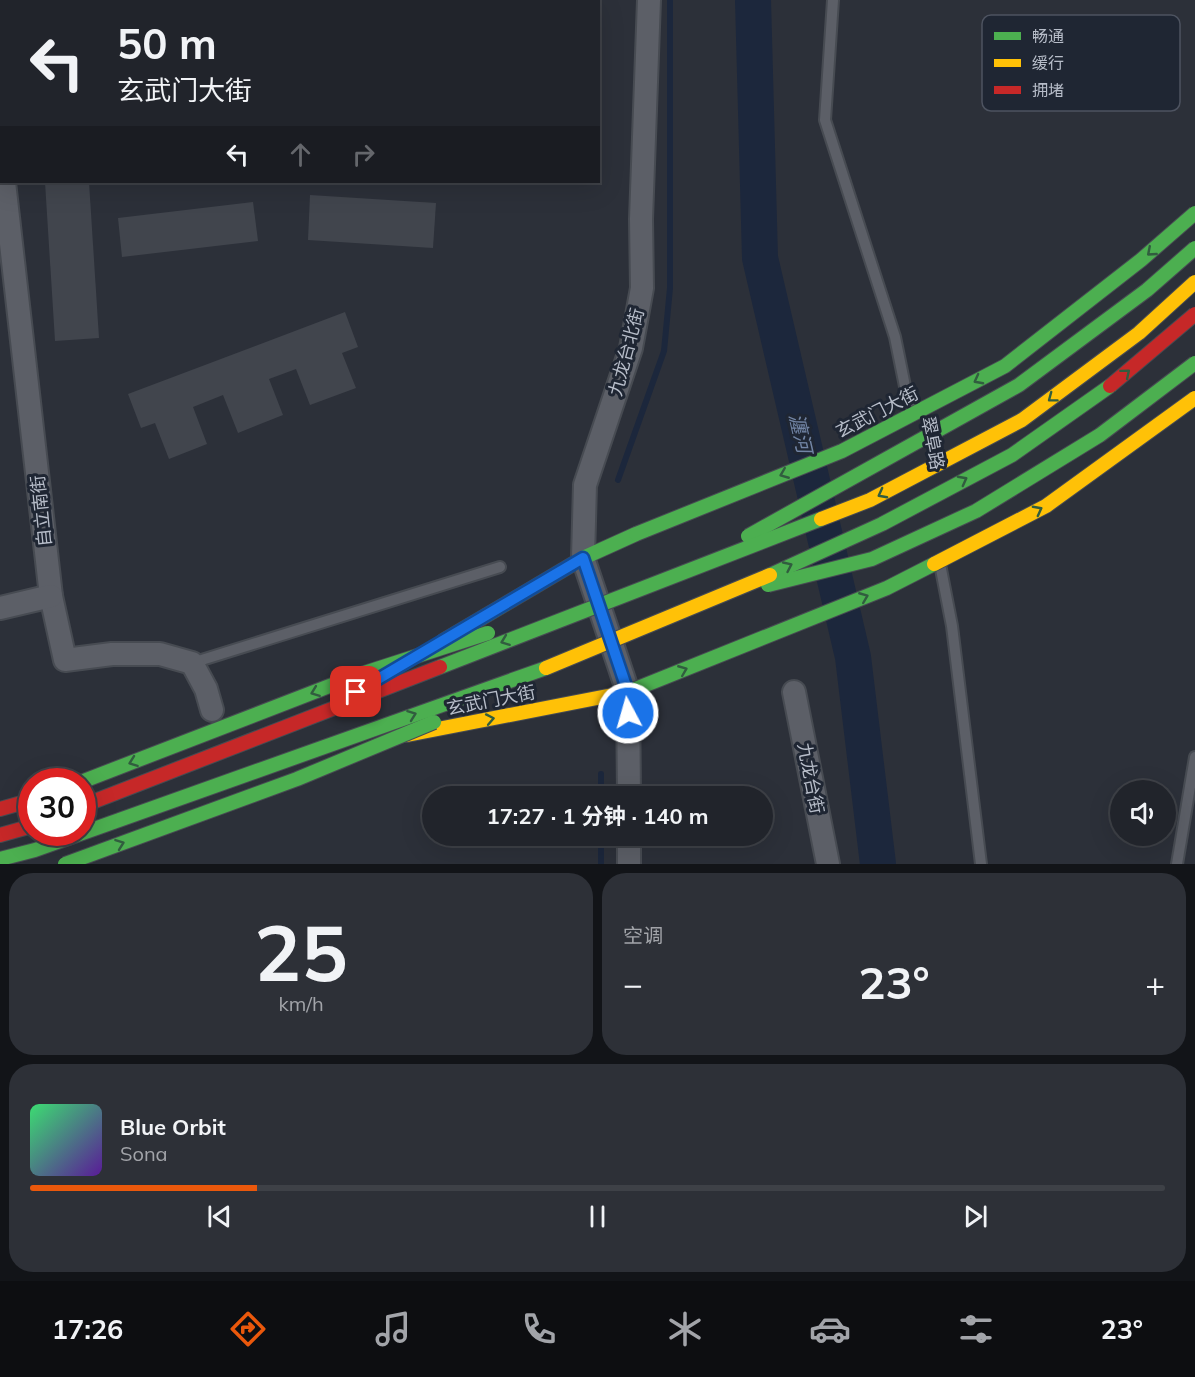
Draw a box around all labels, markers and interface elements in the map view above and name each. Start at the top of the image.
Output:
legend [982,15,1180,111]
text: 50 m [117,17,217,70]
icon: left [18,24,96,102]
text: 畅通 [1032,26,1064,46]
text: 缓行 [1032,53,1064,73]
text: 玄武门大街 [117,73,252,107]
text: 拥堵 [1032,80,1064,100]
icon: left [221,138,254,171]
icon: ahead [284,138,317,171]
icon: right [347,138,380,171]
one-way arrow [1147,245,1158,256]
street label: 九龙台北街 [603,306,649,398]
one-way arrow [1119,370,1130,381]
one-way arrow [973,373,984,384]
street label: 玄武门大街 [832,381,922,443]
one-way arrow [1047,391,1058,402]
water label: 瀍河 [784,411,819,459]
street label: 翠阜路 [917,414,949,472]
one-way arrow [779,467,790,479]
street label: 自立南街 [26,474,56,548]
one-way arrow [957,476,968,487]
one-way arrow [878,487,889,498]
one-way arrow [1032,506,1042,517]
one-way arrow [782,562,793,574]
one-way arrow [857,592,868,604]
one-way arrow [500,634,511,646]
one-way arrow [676,665,687,677]
pin [330,666,381,717]
icon: arrive [339,675,372,708]
street label: 玄武门大街 [445,680,537,720]
position arrow [596,681,660,745]
one-way arrow [310,685,321,697]
one-way arrow [406,710,417,723]
one-way arrow [485,713,495,726]
street label: 九龙台街 [793,740,829,816]
one-way arrow [128,755,139,767]
speed limit sign: 30 [18,768,96,846]
map controls [1110,780,1176,846]
button: sound [1110,780,1176,846]
text: 17:27 · 1 分钟 · 140 m [486,802,709,830]
one-way arrow [114,839,125,852]
text: 25 [254,903,348,1001]
text: 空调 [623,923,663,948]
text: 23° [858,954,930,1010]
text: − [623,963,643,1004]
text: + [1145,963,1165,1004]
text: km/h [278,991,324,1016]
text: Blue Orbit [120,1113,226,1141]
text: Sona [120,1141,168,1166]
icon: previous [203,1200,236,1233]
icon: pause [581,1200,614,1233]
icon: next [959,1200,992,1233]
icon: directions [227,1308,269,1350]
icon: music [372,1308,414,1350]
icon: phone [518,1308,560,1350]
icon: climate [664,1308,706,1350]
icon: car [809,1308,851,1350]
icon: filters [955,1308,997,1350]
text: 17:26 [52,1312,123,1346]
text: 23° [1100,1312,1143,1346]

